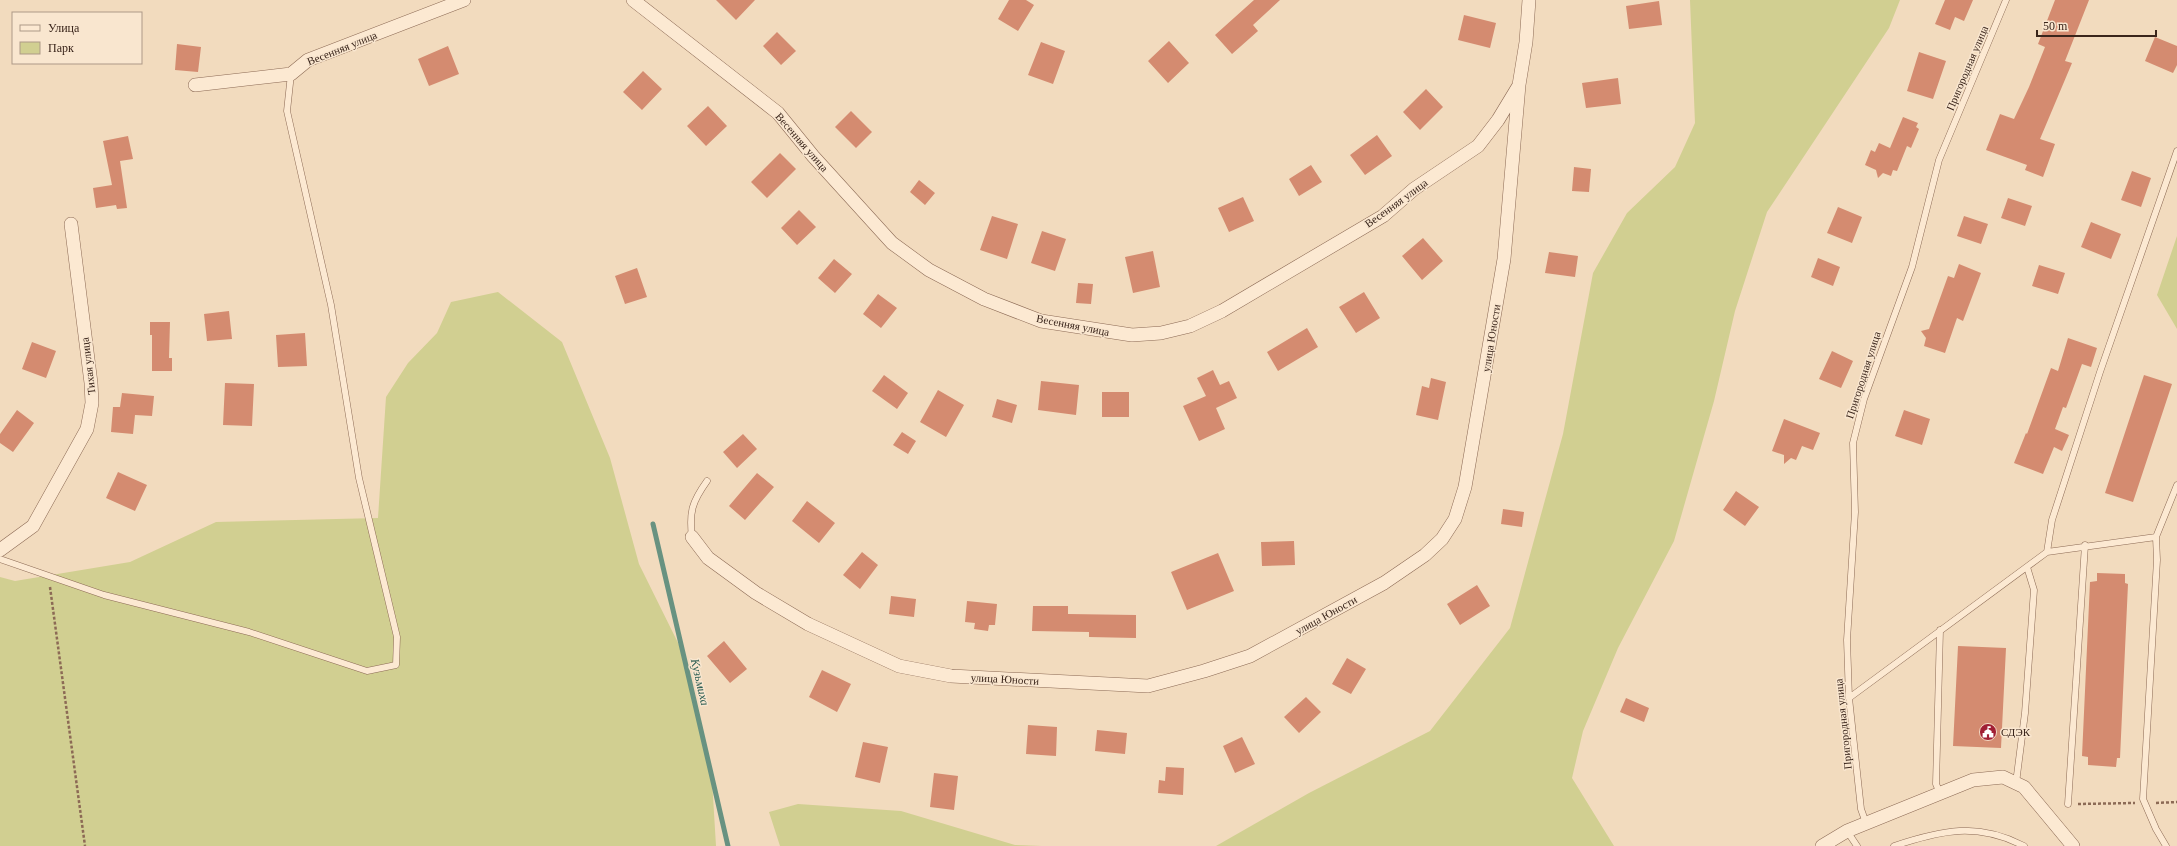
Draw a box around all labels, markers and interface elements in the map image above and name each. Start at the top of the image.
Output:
legend [12,12,142,64]
scale bar [2037,12,2156,38]
text: 50 m [2043,19,2068,33]
text: Улица [48,21,80,35]
street label: Пригородная улица [1944,24,1990,112]
street label: Весенняя улица [305,28,379,67]
text: Парк [48,41,74,55]
street label: Весенняя улица [773,110,831,174]
street label: Весенняя улица [1362,176,1430,230]
street label: улица Юности [1480,303,1502,373]
street label: Весенняя улица [1035,312,1111,338]
street label: Пригородная улица [1843,330,1883,420]
street label: Тихая улица [79,337,97,395]
street label: улица Юности [1293,593,1359,637]
water label: Кузьмиха [688,656,712,707]
street label: улица Юности [970,671,1040,687]
street label: Пригородная улица [1832,678,1854,770]
public building icon: СДЭК [1978,722,1998,742]
place label: СДЭК [2001,726,2031,738]

